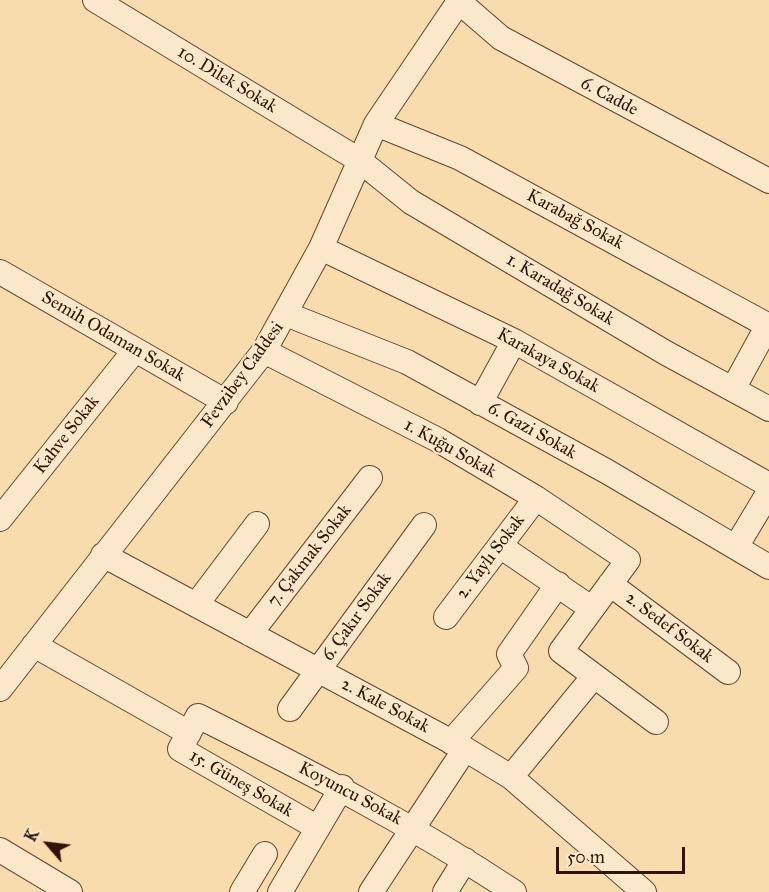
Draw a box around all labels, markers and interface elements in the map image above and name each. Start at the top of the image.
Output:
street label: 10. Dilek Sokak [173,42,281,118]
street label: 6. Cadde [576,73,642,121]
street label: Karabağ Sokak [523,185,627,255]
street label: 1. Karadağ Sokak [502,249,618,331]
street label: Semih Odaman Sokak [37,287,189,387]
street label: Fevzibey Caddesi [197,318,289,432]
street label: Karakaya Sokak [493,324,603,398]
street label: Kahve Sokak [30,391,104,479]
street label: 6. Gazi Sokak [484,398,580,464]
street label: 1. Kuğu Sokak [400,415,500,483]
street label: 7. Çakmak Sokak [263,501,357,611]
street label: 2. Yaylı Sokak [452,510,530,604]
street label: 6. Çakır Sokak [318,568,396,666]
street label: 2. Sedef Sokak [621,588,717,668]
street label: 2. Kale Sokak [337,674,433,738]
street label: 15. Güneş Sokak [185,745,297,823]
street label: Koyuncu Sokak [295,758,405,830]
north arrow [18,814,78,874]
text: K [21,826,43,845]
scale bar [559,835,688,873]
text: 50 m [567,846,605,868]

